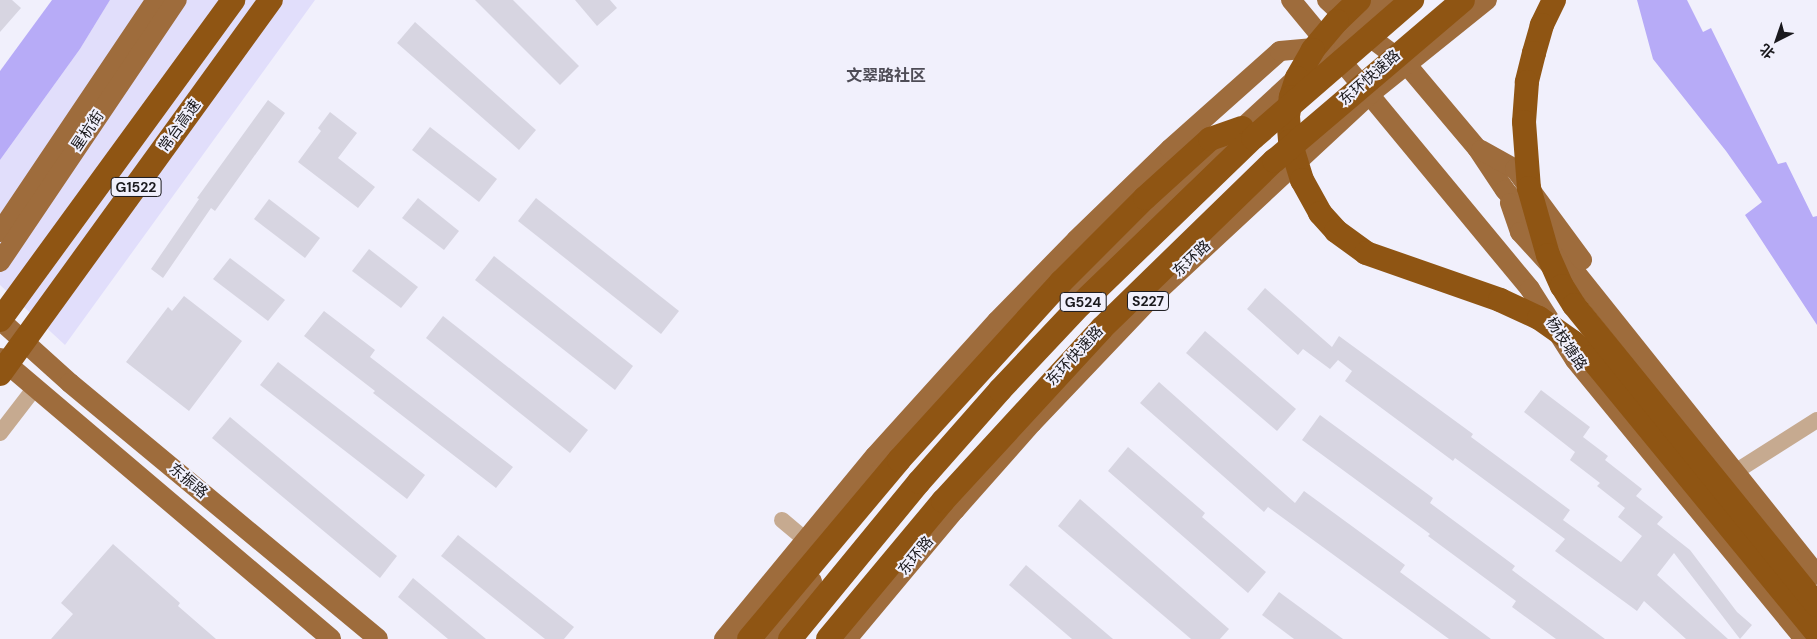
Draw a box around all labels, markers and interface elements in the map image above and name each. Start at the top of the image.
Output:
north arrow [1752,15,1802,65]
text: 北 [1756,40,1778,63]
street label: 东环快速路 [1336,47,1404,109]
district label: 文翠路社区 [846,66,926,86]
street label: 常台高速 [155,96,205,156]
street label: 星杭街 [68,107,108,155]
road number: G1522 [110,176,162,198]
street label: 东环路 [1169,237,1215,281]
road number: G524 [1059,290,1107,314]
road number: S227 [1127,290,1169,312]
street label: 杨枝塘路 [1542,314,1590,374]
street label: 东环快速路 [1043,322,1107,390]
street label: 东振路 [165,460,211,502]
street label: 东环路 [895,533,937,579]

